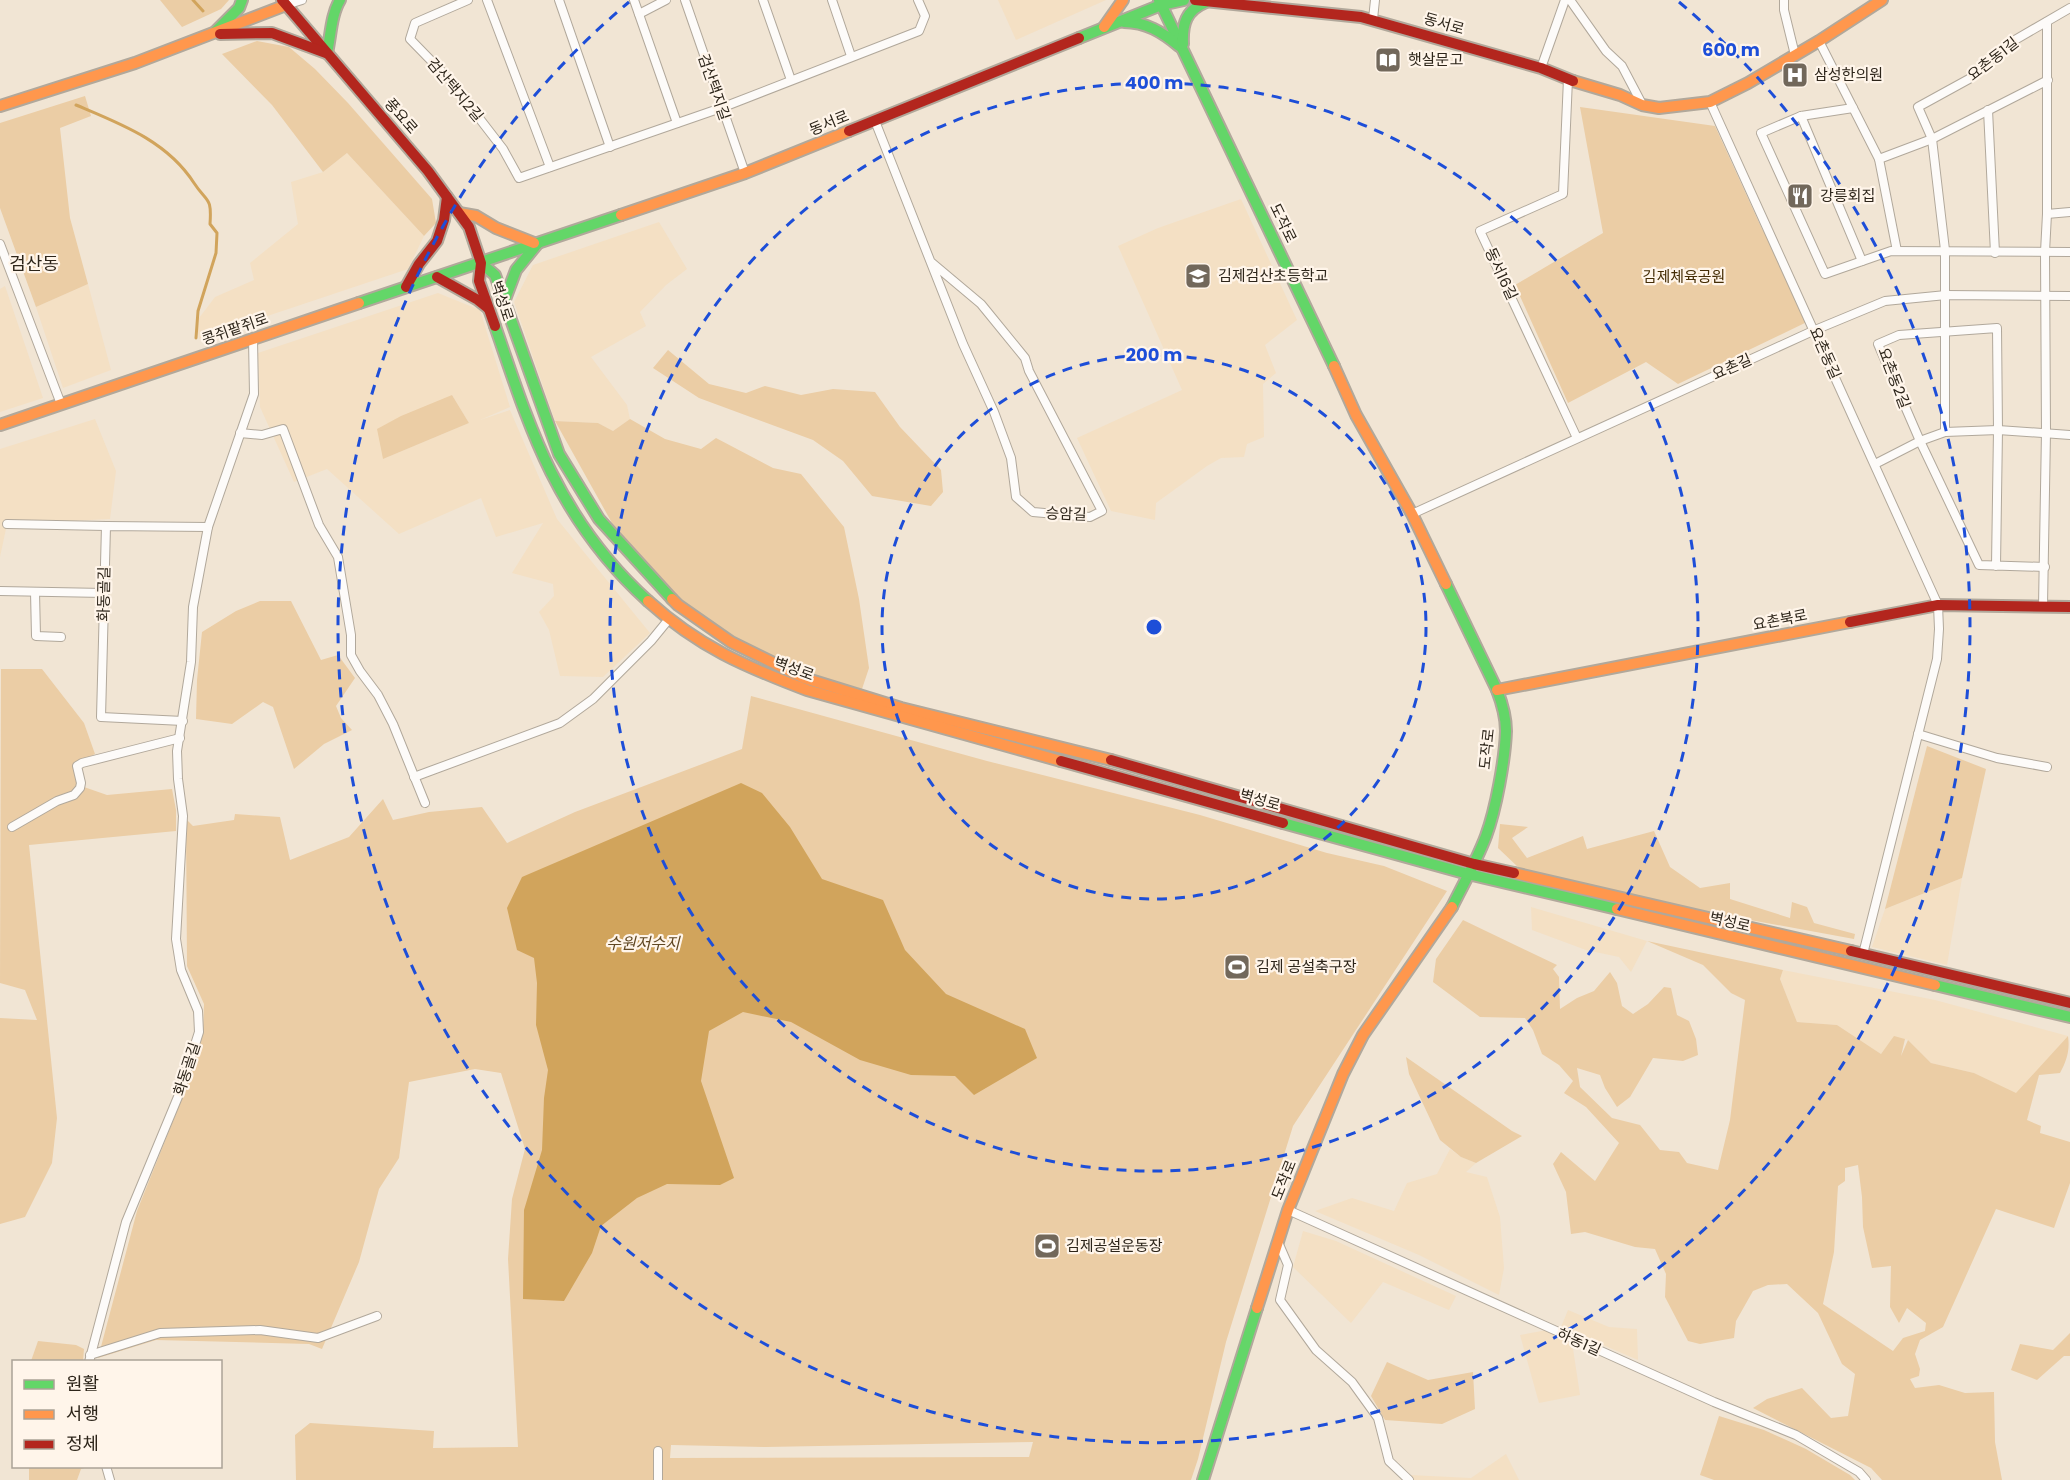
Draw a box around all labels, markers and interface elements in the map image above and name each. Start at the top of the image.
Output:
street label: 동서로 [1421,8,1467,39]
street label: 요촌동1길 [1963,32,2023,85]
text: 600 m [1702,37,1760,62]
library icon: 햇살문고 [1373,45,1403,75]
place label: 햇살문고 [1408,49,1463,70]
street label: 검산택지길 [693,51,736,123]
street label: 검산택지2길 [422,53,488,126]
hospital icon: 삼성한의원 [1780,60,1810,90]
place label: 삼성한의원 [1814,64,1883,85]
text: 400 m [1125,70,1183,95]
street label: 풍요로 [380,93,423,138]
street label: 동서로 [806,105,852,140]
restaurant icon: 강릉회집 [1785,181,1815,211]
place label: 강릉회집 [1820,185,1875,206]
street label: 도작로 [1265,200,1302,246]
street label: 동서16길 [1480,244,1523,303]
district label: 검산동 [9,251,59,276]
school or university icon: 김제검산초등학교 [1183,261,1213,291]
place label: 김제검산초등학교 [1218,265,1328,286]
park label: 김제체육공원 [1643,266,1725,287]
street label: 벽성로 [486,278,519,324]
street label: 콩쥐팥쥐로 [199,307,271,350]
street label: 요촌동길 [1805,323,1846,382]
text: 200 m [1126,342,1182,367]
street label: 요촌동2길 [1873,344,1916,411]
street label: 요촌길 [1709,349,1755,385]
street label: 승암길 [1045,502,1087,525]
street label: 화동골길 [93,566,114,622]
street label: 요촌북로 [1751,604,1809,635]
centre of rings [1144,617,1164,637]
street label: 벽성로 [771,652,817,685]
street label: 도작로 [1474,727,1499,771]
street label: 벽성로 [1237,784,1283,815]
street label: 벽성로 [1708,907,1753,936]
water label: 수원저수지 [606,932,681,955]
sports icon: 김제 공설축구장 [1222,952,1252,982]
place label: 김제 공설축구장 [1256,956,1357,977]
street label: 화동골길 [168,1039,205,1098]
street label: 도작로 [1266,1157,1301,1203]
sports icon: 김제공설운동장 [1032,1231,1062,1261]
place label: 김제공설운동장 [1066,1235,1163,1256]
street label: 하동1길 [1554,1323,1605,1361]
legend [12,1360,222,1468]
text: 원활 [66,1371,99,1396]
text: 서행 [66,1401,99,1426]
text: 정체 [66,1431,99,1456]

